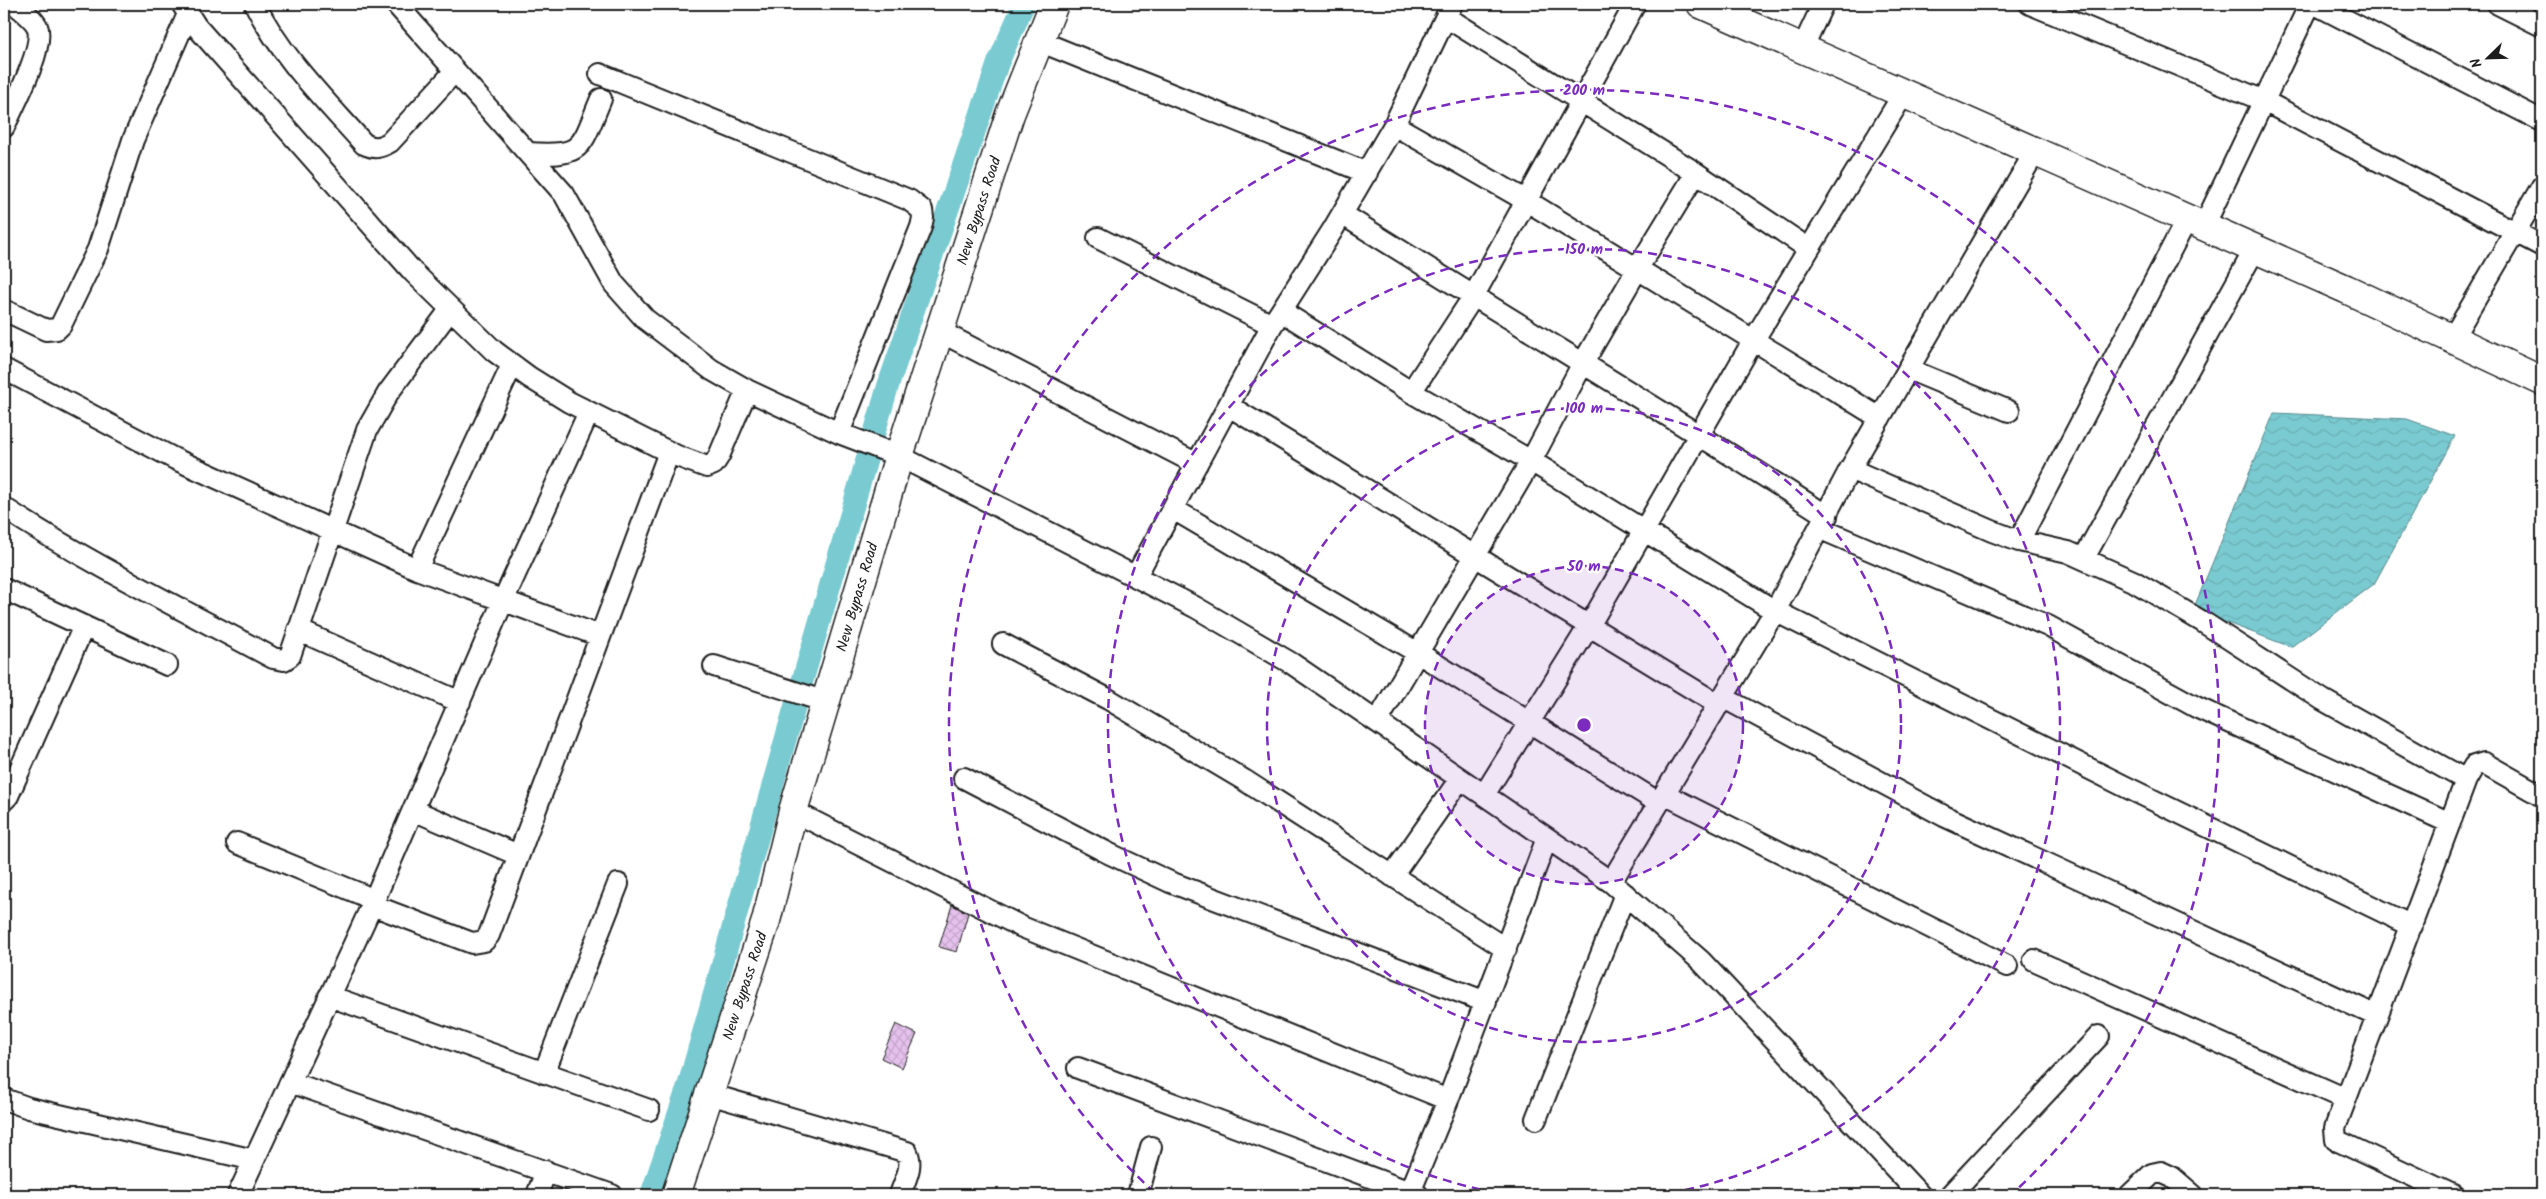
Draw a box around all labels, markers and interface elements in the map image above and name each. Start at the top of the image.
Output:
north arrow [2464,32,2514,82]
text: N [2465,54,2489,71]
text: 200 m [1563,79,1605,103]
street label: New Bypass Road [951,153,1009,268]
text: 150 m [1565,238,1603,262]
text: 100 m [1565,397,1603,421]
street label: New Bypass Road [830,539,886,655]
text: 50 m [1566,555,1601,579]
centre of rings [1575,716,1593,734]
street label: New Bypass Road [717,929,775,1044]

